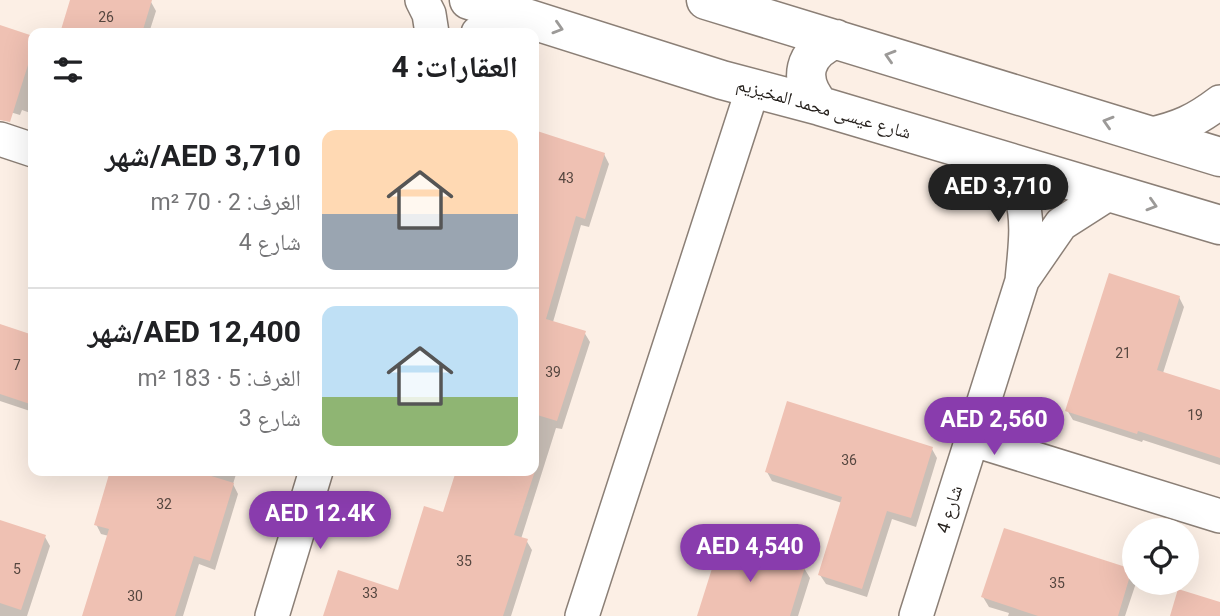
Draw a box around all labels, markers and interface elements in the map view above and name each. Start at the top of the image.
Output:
house number: 26 [98,9,114,25]
one-way arrow [551,20,563,35]
text: العقارات: 4 [391,49,518,84]
one-way arrow [885,50,897,64]
icon: filters [49,51,87,89]
street label: شارع عيسى محمد المخيزيم [734,73,914,145]
one-way arrow [1102,116,1114,131]
text: AED 3,710/شهر [105,138,301,173]
icon: home [378,158,462,242]
pin: AED 3,710 [918,164,1078,224]
house number: 43 [558,170,574,186]
text: AED 3,710 [944,173,1052,200]
text: الغرف: 2 · 70 m² [151,189,301,216]
one-way arrow [1145,196,1157,211]
text: شارع 4 [239,229,301,256]
text: AED 12,400/شهر [88,314,301,349]
icon: home [378,334,462,418]
house number: 21 [1115,345,1131,361]
house number: 7 [13,357,21,373]
house number: 39 [545,364,561,380]
text: الغرف: 5 · 183 m² [138,365,301,392]
pin: AED 2,560 [914,398,1074,457]
text: شارع 3 [239,405,301,432]
text: AED 2,560 [940,406,1048,433]
house number: 19 [1187,407,1203,423]
house number: 36 [841,452,857,468]
street label: شارع 4 [932,483,967,536]
pin: AED 12.4K [240,491,400,551]
house number: 32 [156,496,172,512]
text: AED 12.4K [265,500,375,527]
map controls [1122,518,1199,595]
button: locate [1122,518,1199,595]
pin: AED 4,540 [670,524,830,584]
text: AED 4,540 [696,533,804,560]
house number: 35 [456,553,472,569]
house number: 5 [13,561,21,577]
house number: 35 [1049,575,1065,591]
house number: 33 [362,585,378,601]
house number: 30 [127,588,143,604]

